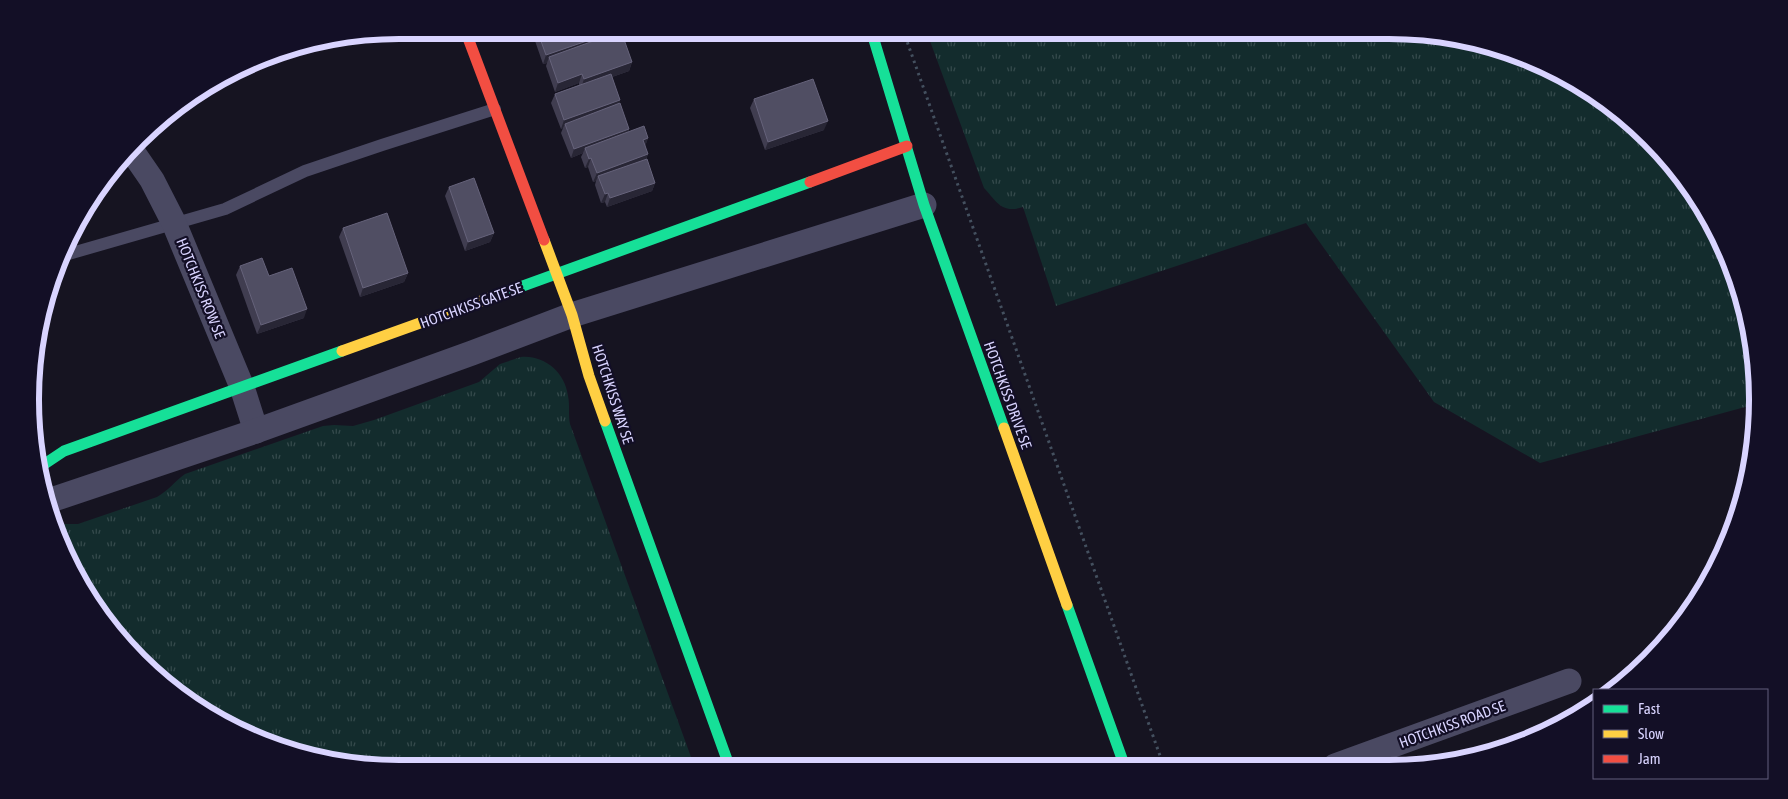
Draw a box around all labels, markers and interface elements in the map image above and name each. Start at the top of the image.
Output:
street label: HOTCHKISS ROW SE [173,236,229,341]
street label: HOTCHKISS GATE SE [418,278,525,331]
street label: HOTCHKISS DRIVE SE [981,339,1036,452]
street label: HOTCHKISS WAY SE [589,342,637,446]
legend [1593,689,1768,779]
street label: HOTCHKISS ROAD SE [1397,697,1508,751]
text: Fast [1638,700,1660,717]
text: Slow [1638,725,1664,742]
text: Jam [1638,750,1661,767]

